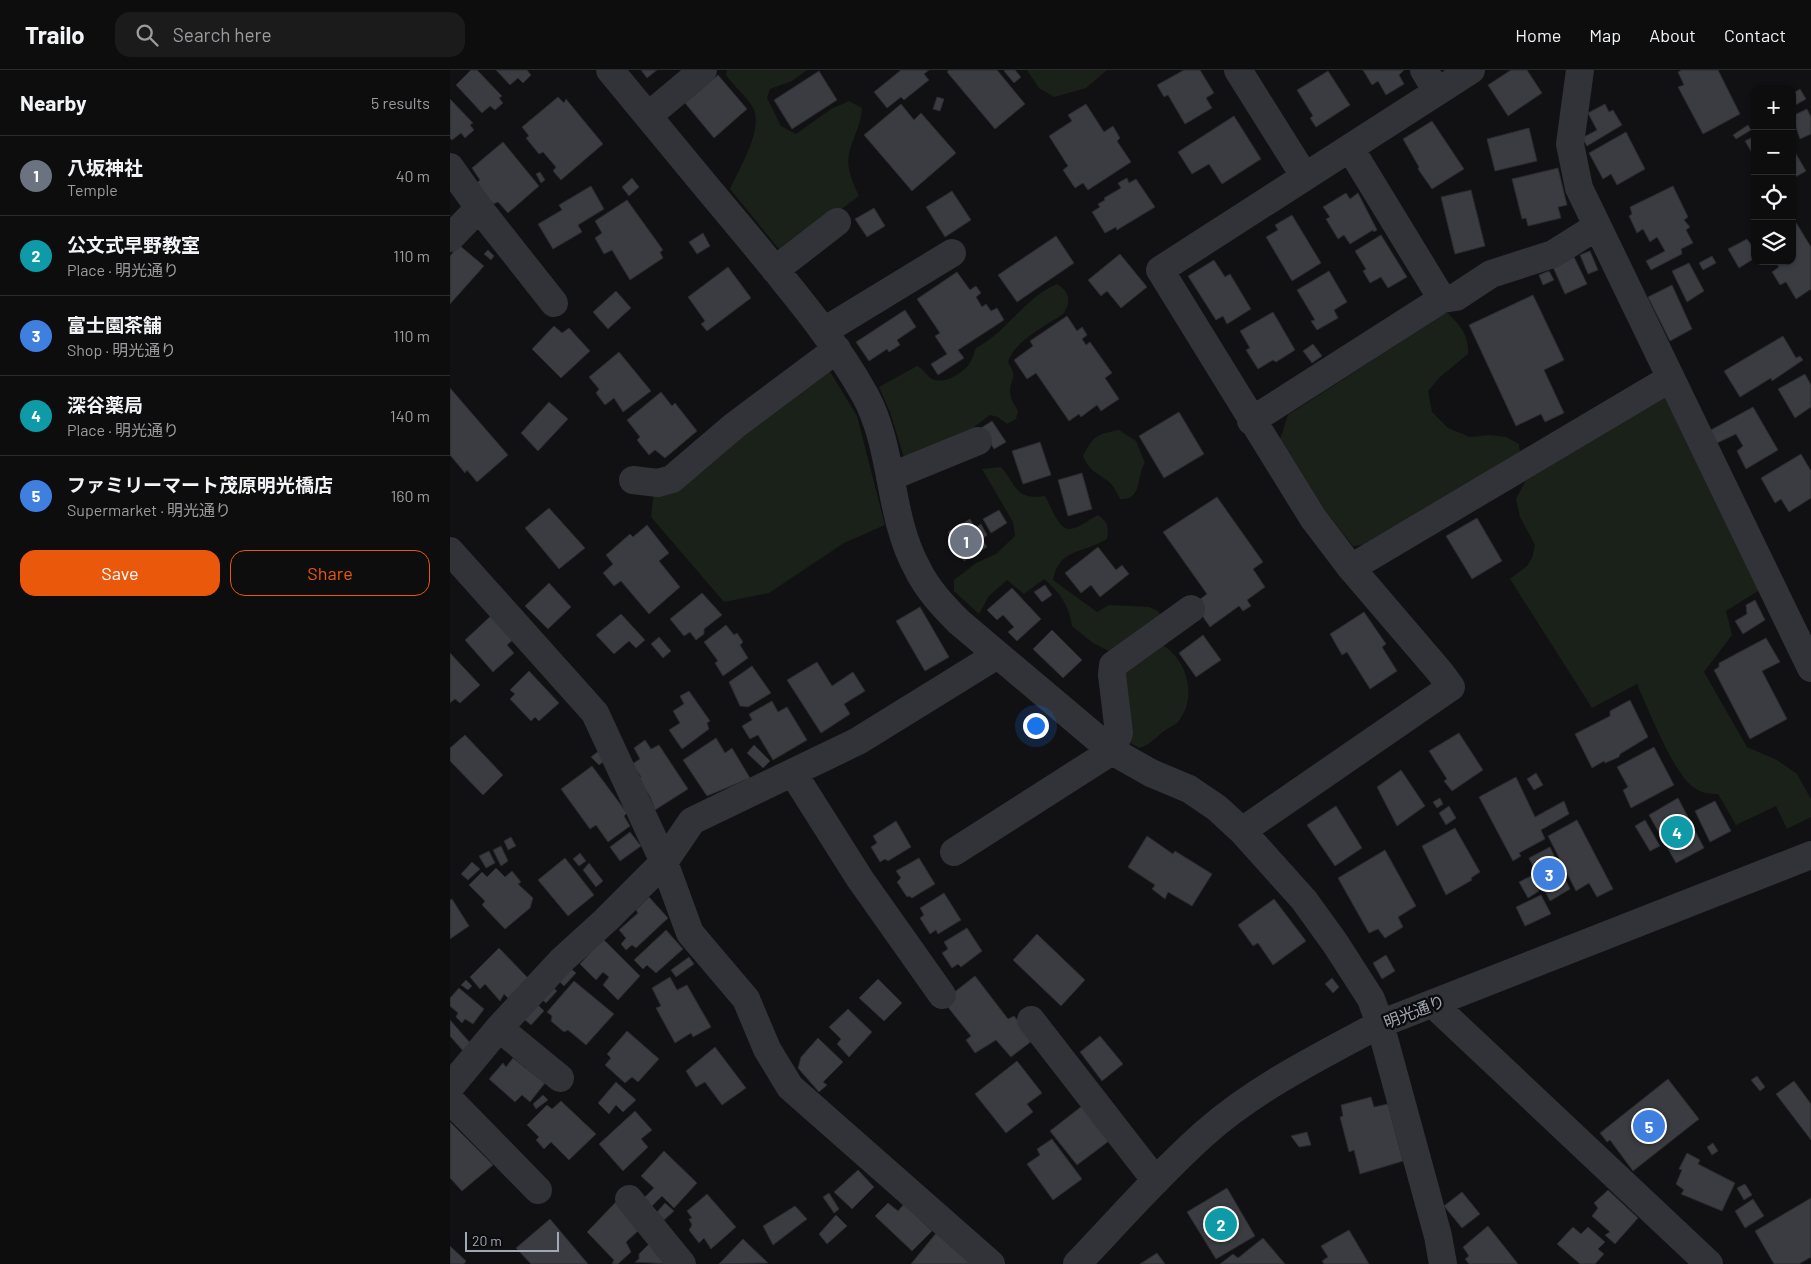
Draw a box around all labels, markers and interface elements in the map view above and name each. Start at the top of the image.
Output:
search box [115,12,465,57]
text: Trailo [25,20,85,49]
icon: search [133,21,161,49]
text: Search here [173,23,272,46]
text: Home [1515,24,1561,46]
text: Map [1589,24,1621,46]
text: About [1649,24,1696,46]
text: Contact [1724,24,1786,46]
map controls [1751,85,1796,265]
button: + [1751,85,1796,130]
text: Nearby [20,90,86,115]
text: 5 results [371,93,430,112]
button: − [1751,130,1796,175]
text: 八坂神社 [67,156,143,179]
text: 1 [33,166,39,185]
text: 40 m [396,166,430,185]
button: locate [1751,175,1796,220]
text: Temple [67,180,118,199]
button: layers [1751,220,1796,265]
text: 公文式早野教室 [67,233,200,256]
text: 2 [32,246,40,265]
text: 110 m [393,246,430,265]
text: Place · 明光通り [67,260,179,279]
text: 富士園茶舗 [67,313,162,336]
text: 3 [32,326,40,345]
text: 110 m [393,326,430,345]
text: Shop · 明光通り [67,340,176,359]
text: 深谷薬局 [67,393,143,416]
text: 4 [31,406,41,425]
text: 140 m [390,406,430,425]
text: Place · 明光通り [67,420,179,439]
text: ファミリーマート茂原明光橋店 [67,473,333,496]
text: 5 [32,486,40,505]
text: 160 m [391,486,430,505]
text: Supermarket · 明光通り [67,500,231,519]
pin: 1 [950,522,982,560]
button: Save [20,550,220,596]
button: Share [230,550,430,596]
your location [1023,713,1049,739]
pin: 4 [1661,813,1693,851]
pin: 3 [1533,855,1565,893]
street label: 明光通り [1381,991,1447,1031]
pin: 5 [1633,1107,1665,1145]
pin: 2 [1205,1205,1237,1243]
scale bar [465,1229,559,1252]
text: 20 m [472,1232,502,1249]

